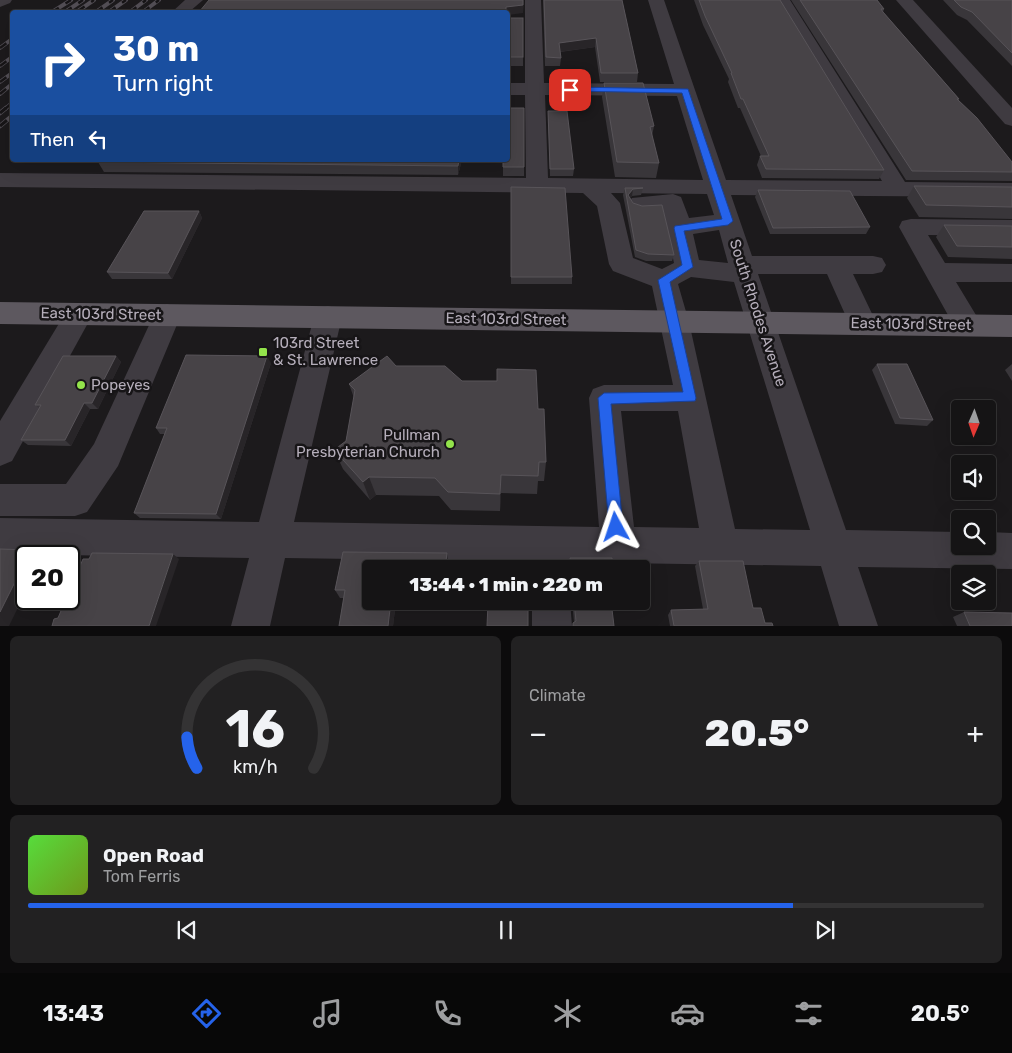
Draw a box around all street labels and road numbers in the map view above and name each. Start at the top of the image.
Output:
street label: South Rhodes Avenue [726,237,790,389]
street label: East 103rd Street [40,304,162,324]
street label: East 103rd Street [445,309,567,329]
street label: East 103rd Street [850,314,972,334]

